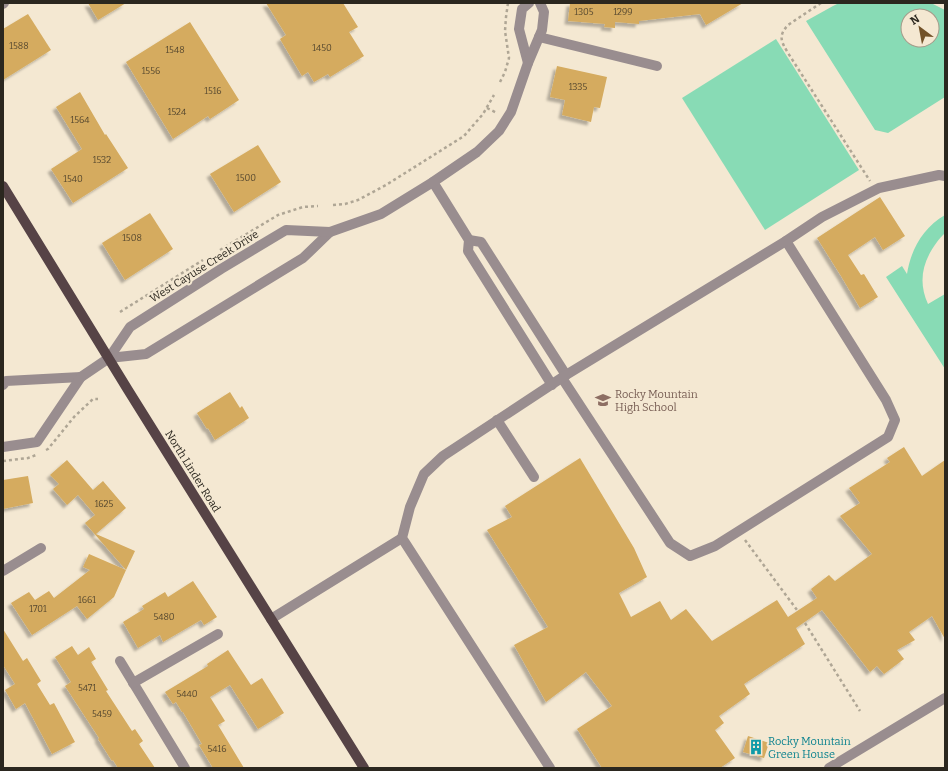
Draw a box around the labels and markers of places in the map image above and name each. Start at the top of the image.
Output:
place label: Rocky Mountain High School [615,388,698,414]
school or university icon: Rocky Mountain High School [594,391,612,409]
place label: Rocky Mountain Green House [768,735,851,761]
building icon: Rocky Mountain Green House [747,738,765,756]

